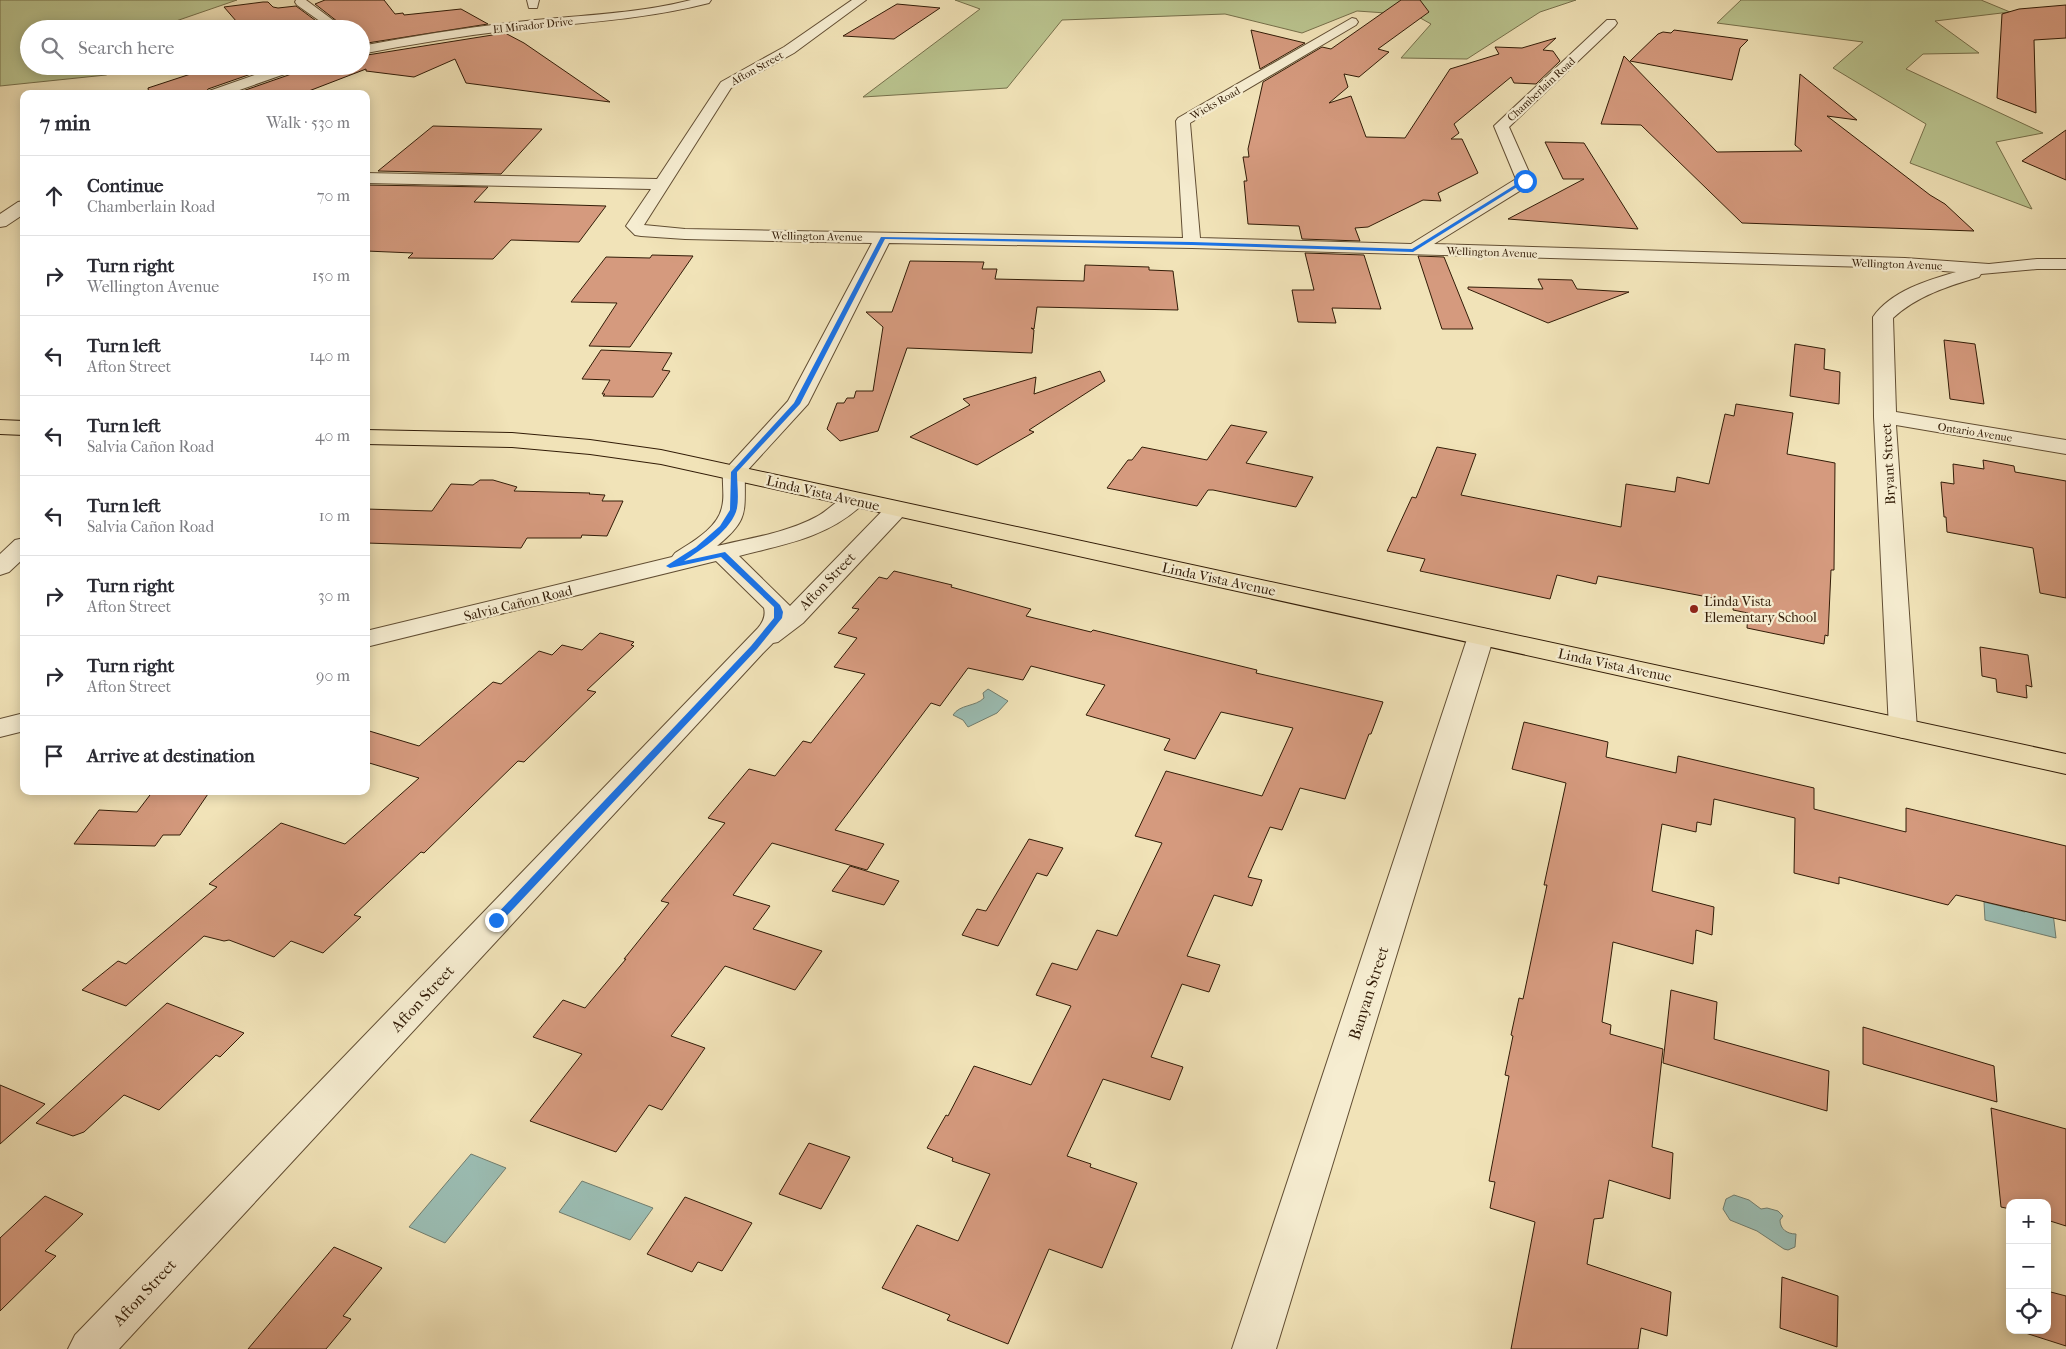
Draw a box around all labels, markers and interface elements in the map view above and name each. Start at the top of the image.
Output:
street label: El Mirador Drive [492,15,574,36]
search box [20,20,370,75]
icon: search [38,34,66,62]
text: Search here [78,37,174,59]
street label: Afton Street [728,49,786,89]
street label: Chamberlain Road [1505,54,1579,124]
street label: Wicks Road [1187,83,1243,123]
text: 7 min [40,111,91,135]
text: Walk · 530 m [266,113,350,132]
route start [1514,170,1537,193]
text: Continue [87,175,163,197]
icon: ahead [40,182,68,210]
text: 70 m [317,186,350,205]
text: Chamberlain Road [87,197,215,216]
street label: Wellington Avenue [770,229,863,244]
street label: Wellington Avenue [1445,244,1538,261]
text: Turn right [87,255,174,277]
street label: Wellington Avenue [1850,256,1943,273]
icon: right [40,262,68,290]
text: 150 m [312,266,350,285]
text: Wellington Avenue [87,277,219,296]
text: Turn left [87,335,161,357]
icon: left [40,342,68,370]
text: 140 m [309,346,350,365]
text: Afton Street [87,357,171,376]
text: Turn left [87,415,161,437]
street label: Ontario Avenue [1937,420,2014,445]
icon: left [40,422,68,450]
street label: Bryant Street [1878,423,1899,505]
text: 40 m [315,426,350,445]
text: Salvia Cañon Road [87,437,214,456]
street label: Linda Vista Avenue [765,472,881,515]
text: Turn left [87,495,161,517]
icon: left [40,502,68,530]
text: 10 m [319,506,350,525]
text: Salvia Cañon Road [87,517,214,536]
street label: Afton Street [795,549,859,615]
street label: Linda Vista Avenue [1161,559,1277,600]
text: Turn right [87,575,174,597]
icon: right [40,582,68,610]
street label: Salvia Cañon Road [462,582,575,625]
text: 30 m [318,586,350,605]
place label: Linda Vista Elementary School [1704,593,1817,626]
text: Afton Street [87,597,171,616]
marker: Linda Vista Elementary School [1688,603,1700,615]
street label: Linda Vista Avenue [1557,645,1673,686]
text: Turn right [87,655,174,677]
icon: right [40,662,68,690]
text: 90 m [316,666,350,685]
text: Afton Street [87,677,171,696]
icon: arrive [40,742,68,770]
text: Arrive at destination [87,745,255,767]
route end [485,909,508,932]
street label: Banyan Street [1344,944,1393,1042]
street label: Afton Street [386,961,458,1036]
map controls [2006,1199,2051,1334]
button: + [2006,1199,2051,1244]
button: − [2006,1244,2051,1289]
street label: Afton Street [108,1255,180,1330]
button: locate [2006,1289,2051,1334]

